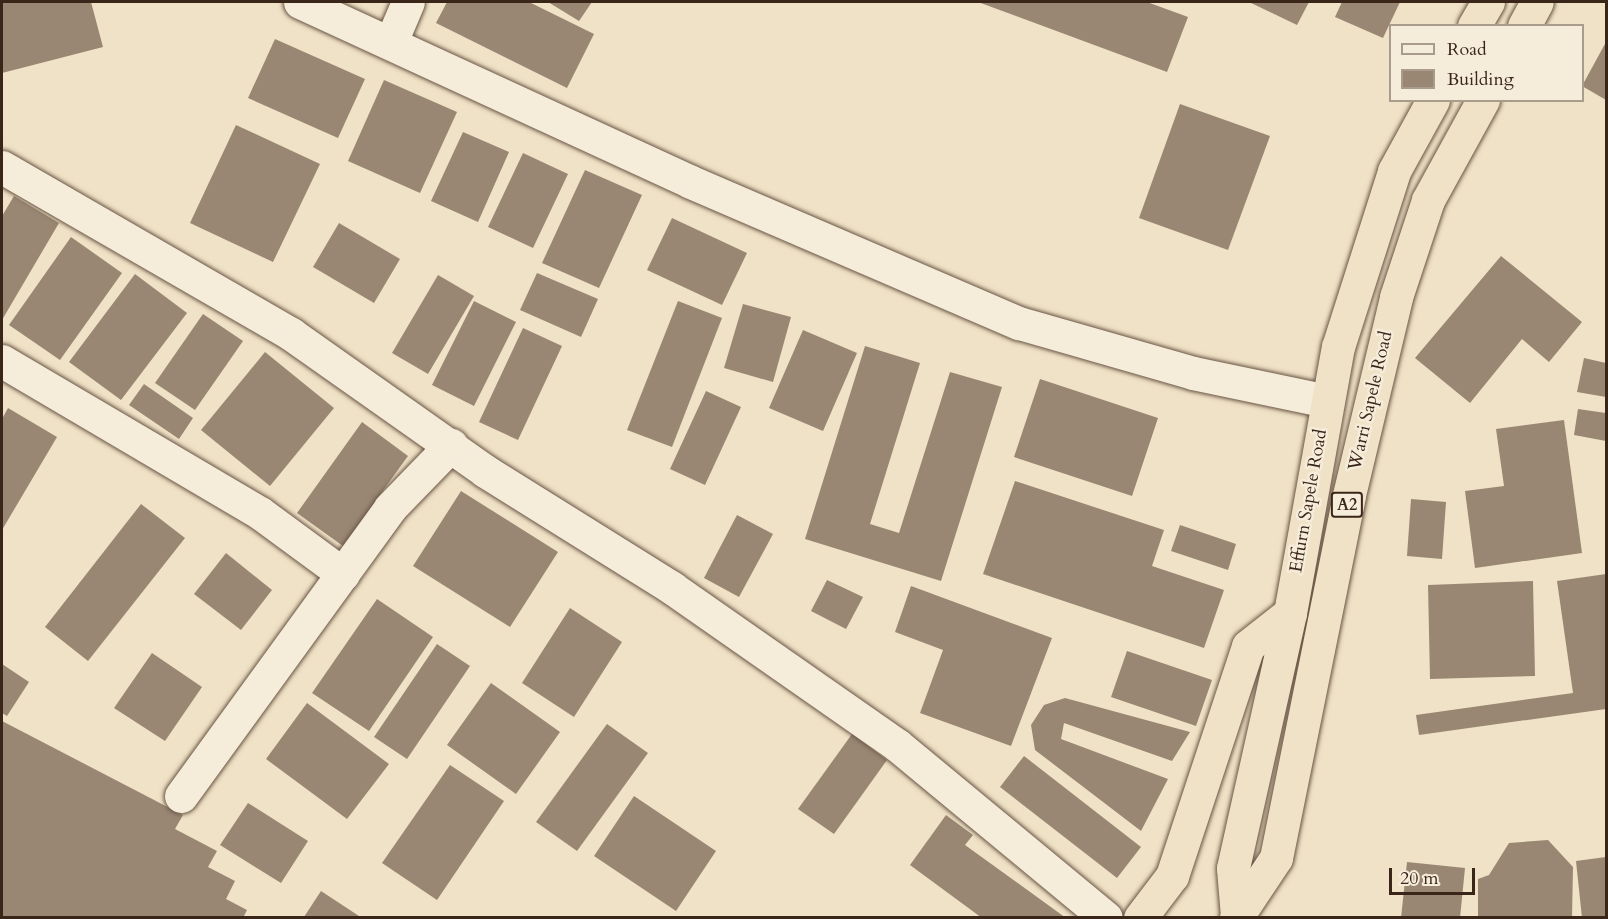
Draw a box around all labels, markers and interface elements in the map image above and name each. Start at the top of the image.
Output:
legend [1389,24,1584,102]
text: Road [1447,37,1487,62]
text: Building [1447,67,1514,92]
street label: Warri Sapele Road [1344,329,1398,473]
street label: Effurn Sapele Road [1286,428,1332,574]
road number: A2 [1330,492,1364,518]
scale bar [1392,856,1478,894]
text: 20 m [1400,866,1439,891]

